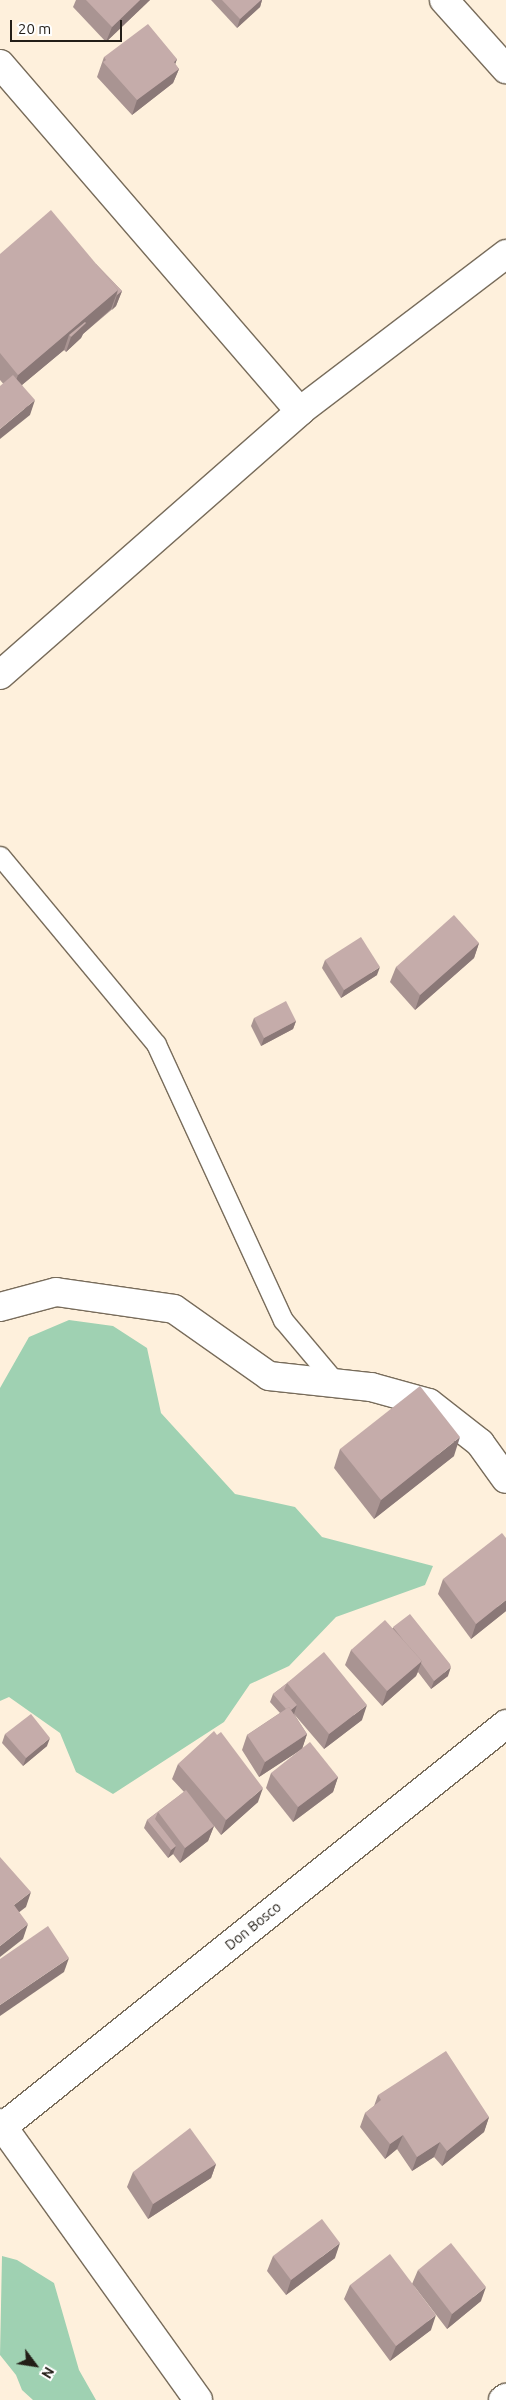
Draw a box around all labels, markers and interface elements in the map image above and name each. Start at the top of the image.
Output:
scale bar [12,10,125,42]
text: 20 m [18,20,51,37]
street label: Don Bosco [222,1898,284,1954]
north arrow [10,2340,60,2390]
text: N [38,2364,57,2381]

